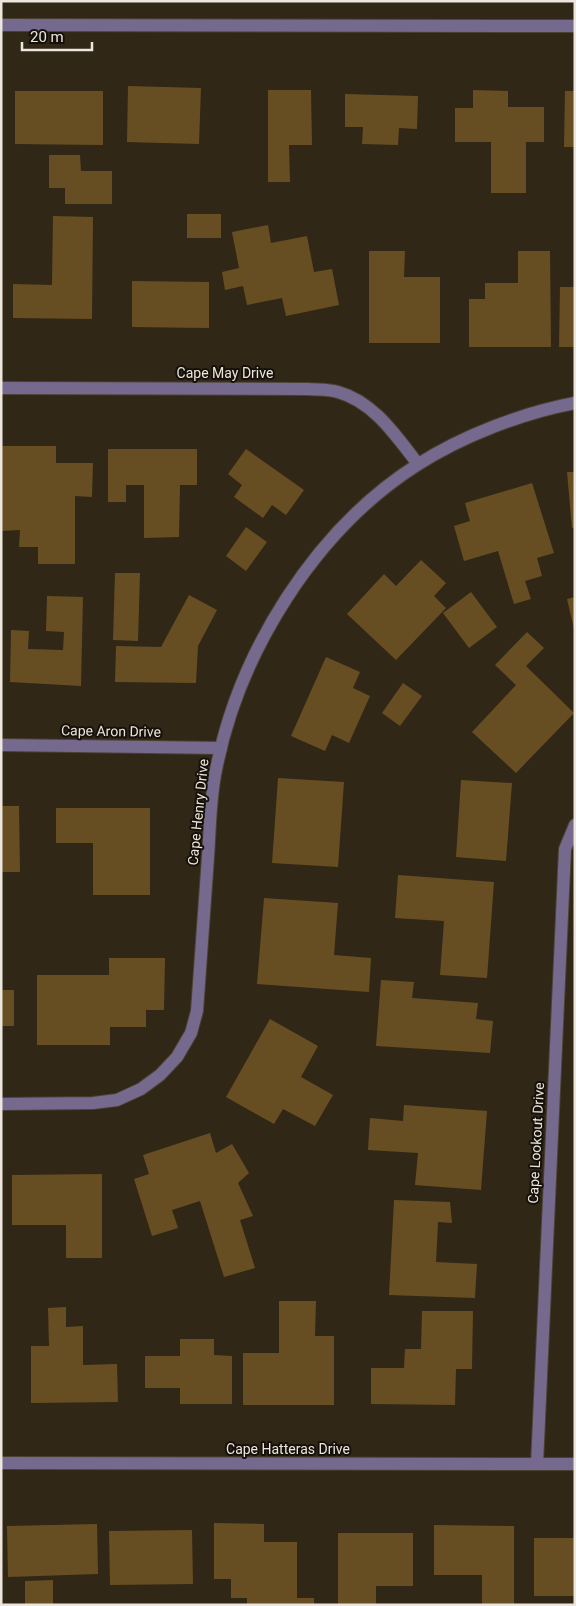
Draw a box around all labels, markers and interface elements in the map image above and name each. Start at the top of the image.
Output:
scale bar [22,20,92,52]
text: 20 m [30,28,64,46]
street label: Cape May Drive [177,365,273,381]
street label: Cape Aron Drive [61,722,161,740]
street label: Cape Henry Drive [184,758,212,866]
street label: Cape Lookout Drive [525,1082,547,1204]
street label: Cape Hatteras Drive [226,1441,350,1457]

